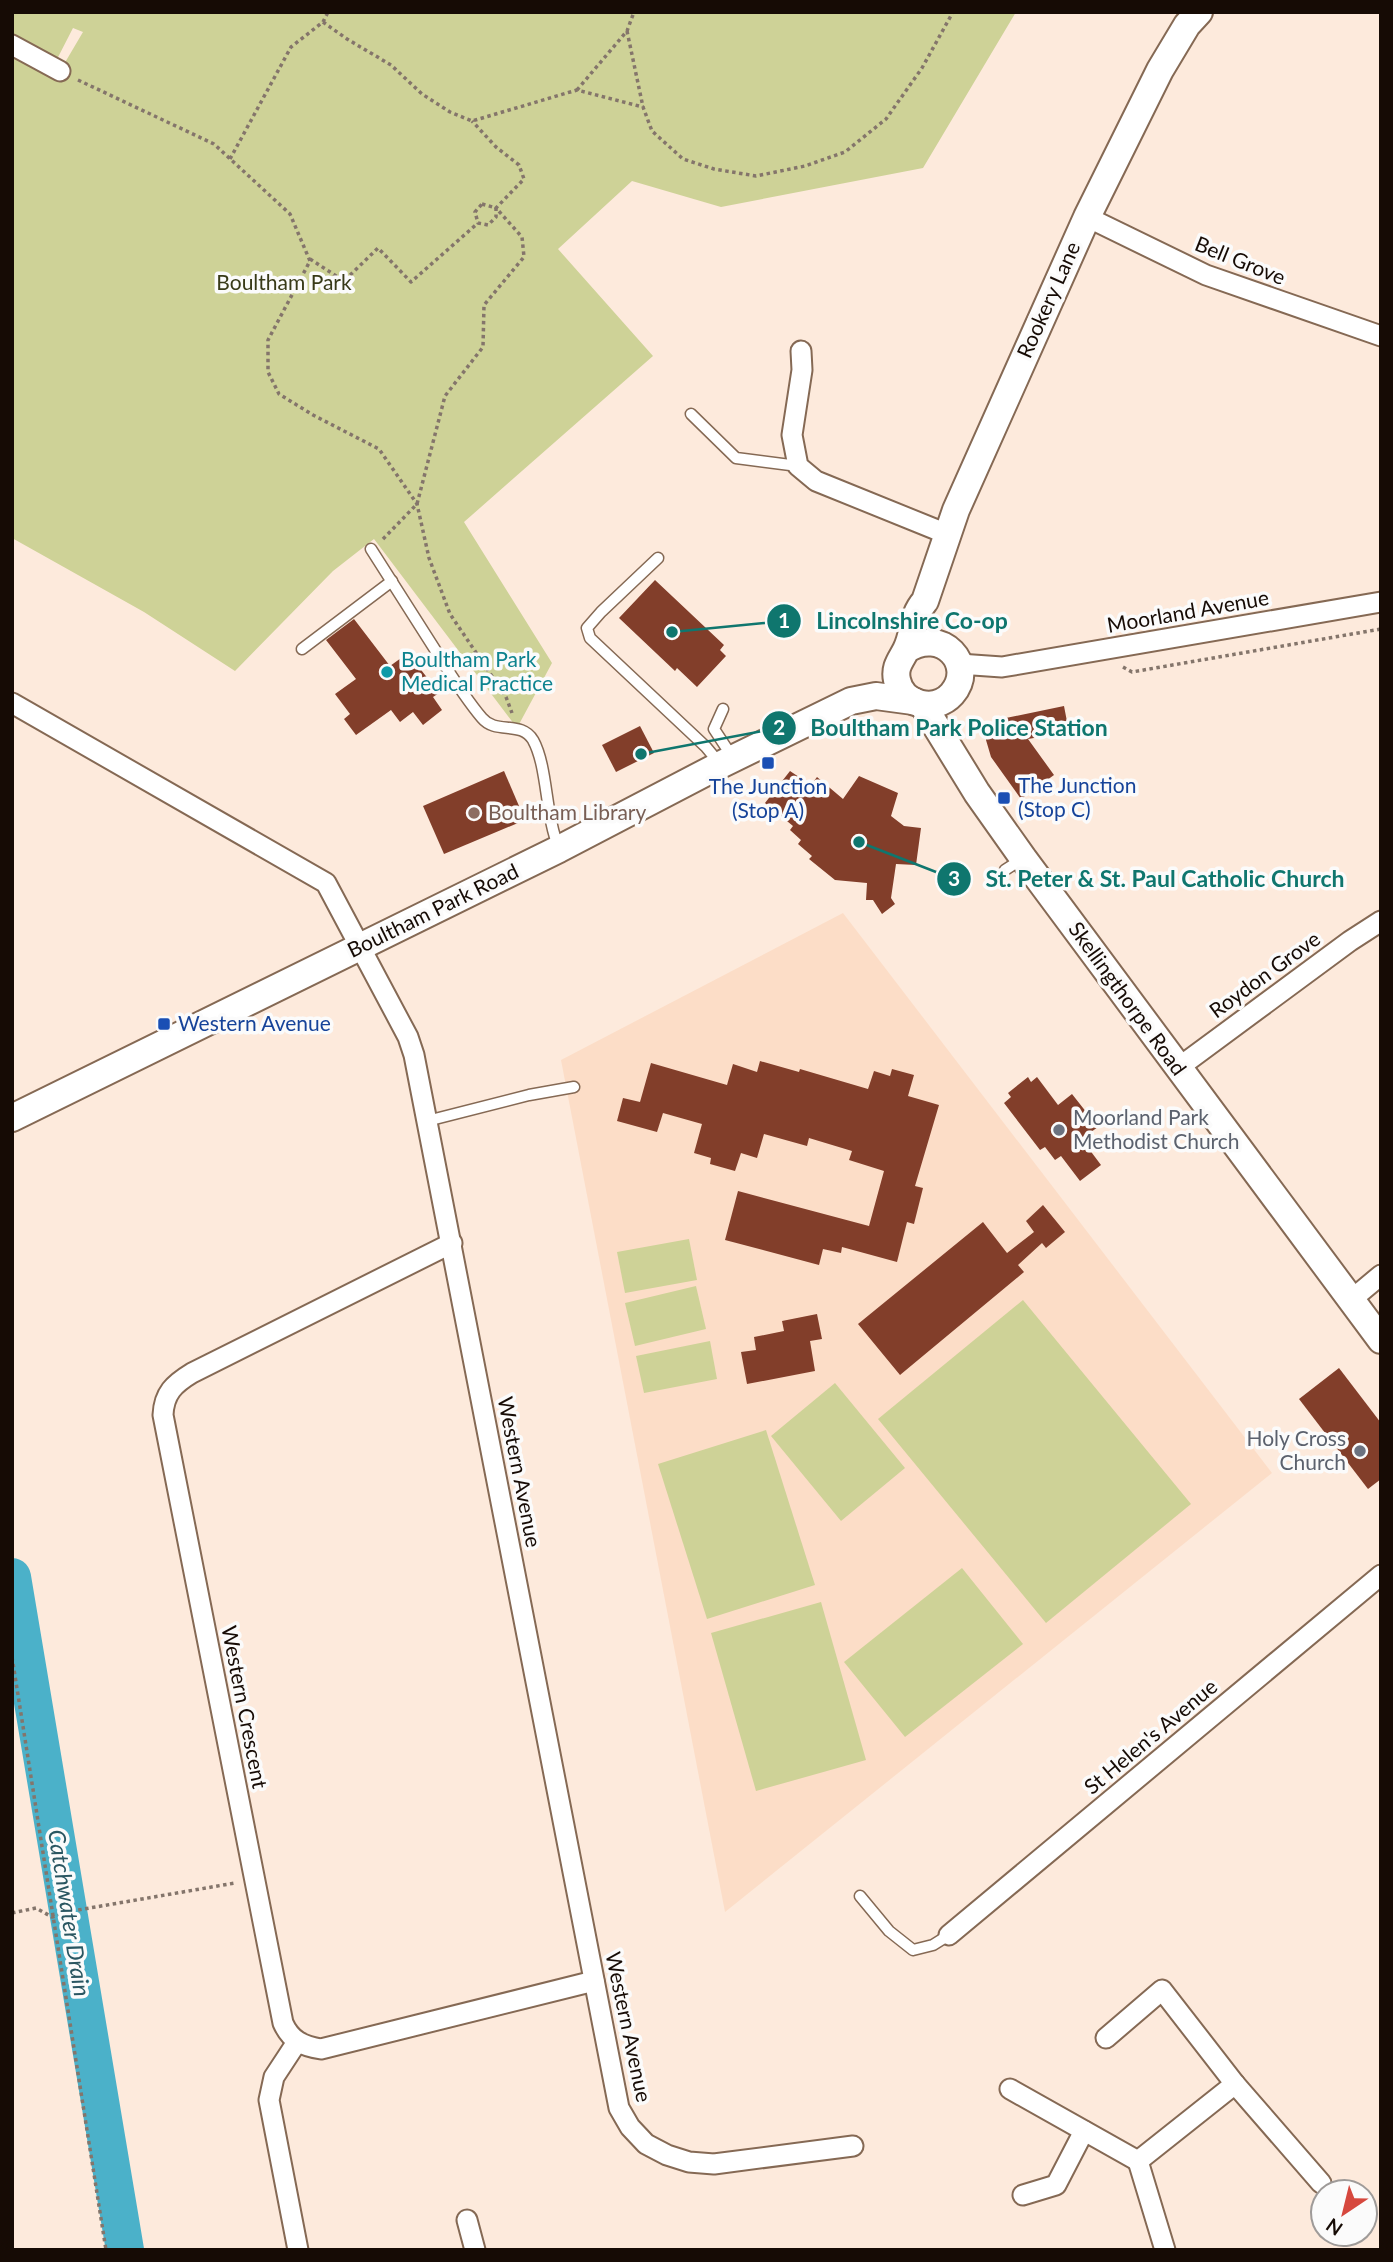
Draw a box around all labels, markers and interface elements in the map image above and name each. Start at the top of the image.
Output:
street label: Bell Grove [1192,230,1289,289]
street label: Rookery Lane [1011,237,1084,361]
park label: Boultham Park [216,269,352,294]
street label: Moorland Avenue [1105,584,1271,637]
callout: Lincolnshire Co-op [767,599,1022,643]
text: Lincolnshire Co-op [816,606,1008,634]
text: 1 [778,607,790,632]
place label: Boultham Park Medical Practice [401,646,553,695]
marker: Boultham Park Medical Practice [379,664,395,680]
callout: Boultham Park Police Station [761,706,1122,750]
text: Boultham Park Police Station [810,713,1108,741]
text: 2 [773,714,785,739]
marker: The Junction (Stop A) [760,755,776,771]
place label: The Junction (Stop C) [1018,772,1136,821]
place label: The Junction (Stop A) [709,773,827,822]
marker: The Junction (Stop C) [996,790,1012,806]
place label: Boultham Library [488,799,646,824]
marker: Boultham Library [466,805,482,821]
street label: Boultham Park Road [343,857,522,962]
callout: St. Peter & St. Paul Catholic Church [936,857,1359,901]
text: St. Peter & St. Paul Catholic Church [986,864,1344,892]
text: 3 [948,865,960,890]
street label: Skellingthorpe Road [1064,917,1192,1080]
street label: Roydon Grove [1204,925,1324,1022]
place label: Western Avenue [178,1010,331,1035]
marker: Western Avenue [156,1016,172,1032]
place label: Moorland Park Methodist Church [1073,1104,1240,1153]
marker: Moorland Park Methodist Church [1051,1122,1067,1138]
street label: Western Avenue [494,1394,547,1549]
place label: Holy Cross Church [1246,1425,1346,1474]
marker: Holy Cross Church [1352,1443,1368,1459]
street label: Western Crescent [217,1623,274,1791]
street label: St Helen's Avenue [1079,1673,1221,1799]
water label: Catchwater Drain [43,1827,97,1998]
street label: Western Avenue [601,1949,658,2104]
north arrow [1309,2178,1379,2248]
text: N [1321,2214,1347,2241]

